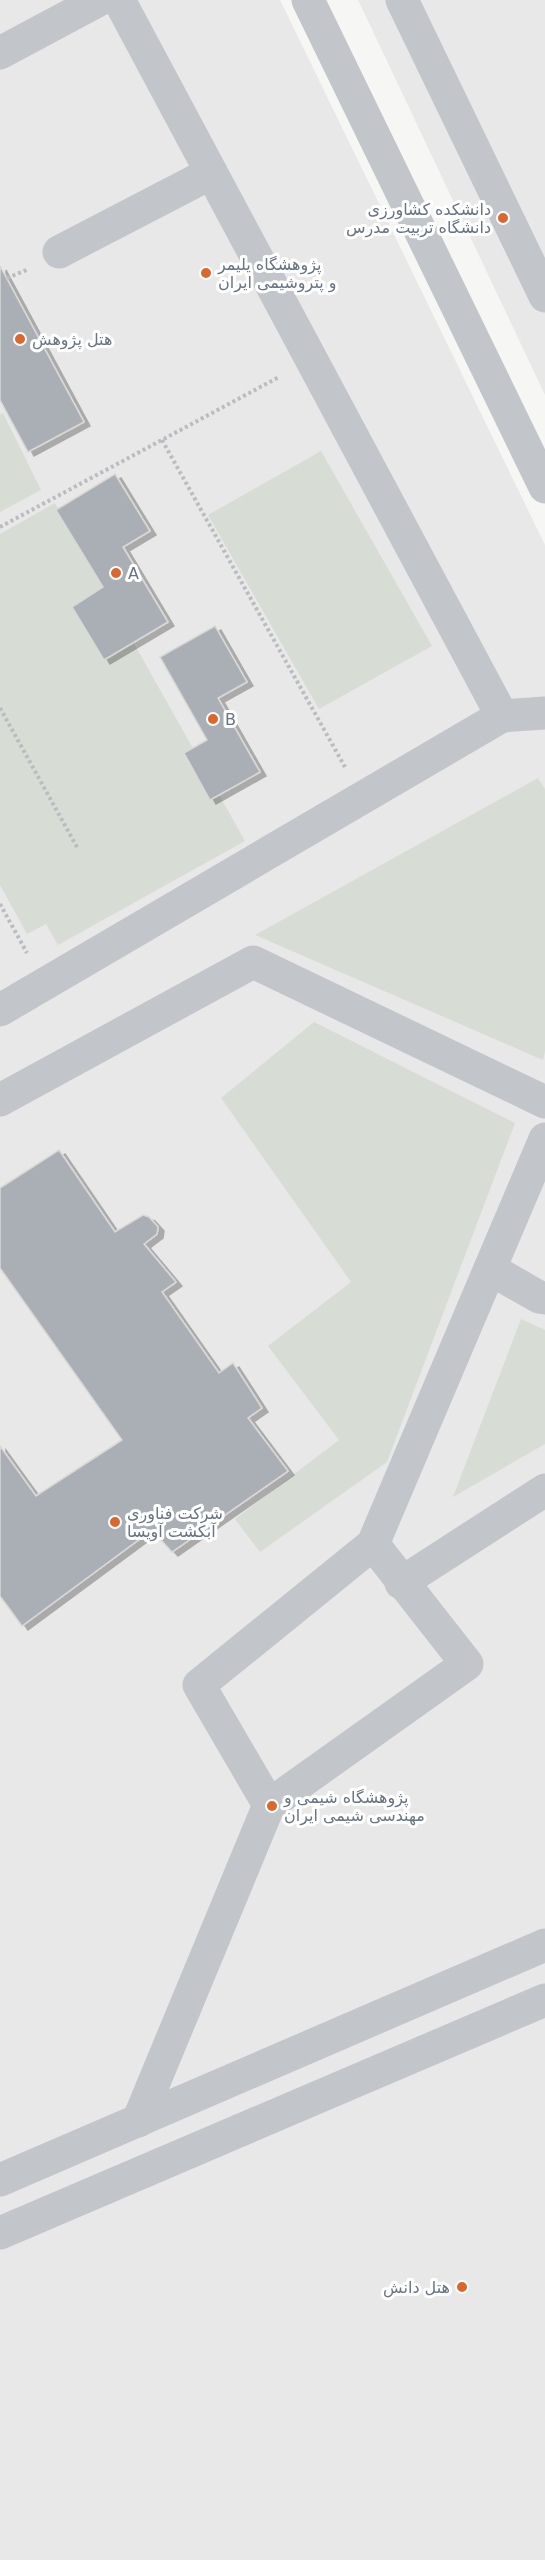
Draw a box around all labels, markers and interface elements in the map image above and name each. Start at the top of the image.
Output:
place label: دانشکده کشاورزی دانشگاه تربیت مدرس [346,200,491,238]
marker: دانشکده کشاورزی دانشگاه تربیت مدرس [496,211,510,225]
place label: پژوهشگاه پلیمر و پتروشیمی ایران [217,255,336,293]
marker: پژوهشگاه پلیمر و پتروشیمی ایران [199,266,213,280]
place label: هتل پژوهش [32,330,112,350]
marker: هتل پژوهش [13,332,27,346]
place label: A [128,564,139,583]
marker: A [109,566,123,580]
place label: B [225,710,236,729]
marker: B [206,712,220,726]
place label: شرکت فناوری آبکشت آویسا [127,1504,223,1542]
marker: شرکت فناوری آبکشت آویسا [108,1515,122,1529]
place label: پژوهشگاه شیمی و مهندسی شیمی ایران [283,1788,425,1826]
marker: پژوهشگاه شیمی و مهندسی شیمی ایران [265,1799,279,1813]
place label: هتل دانش [383,2278,450,2298]
marker: هتل دانش [455,2280,469,2294]

